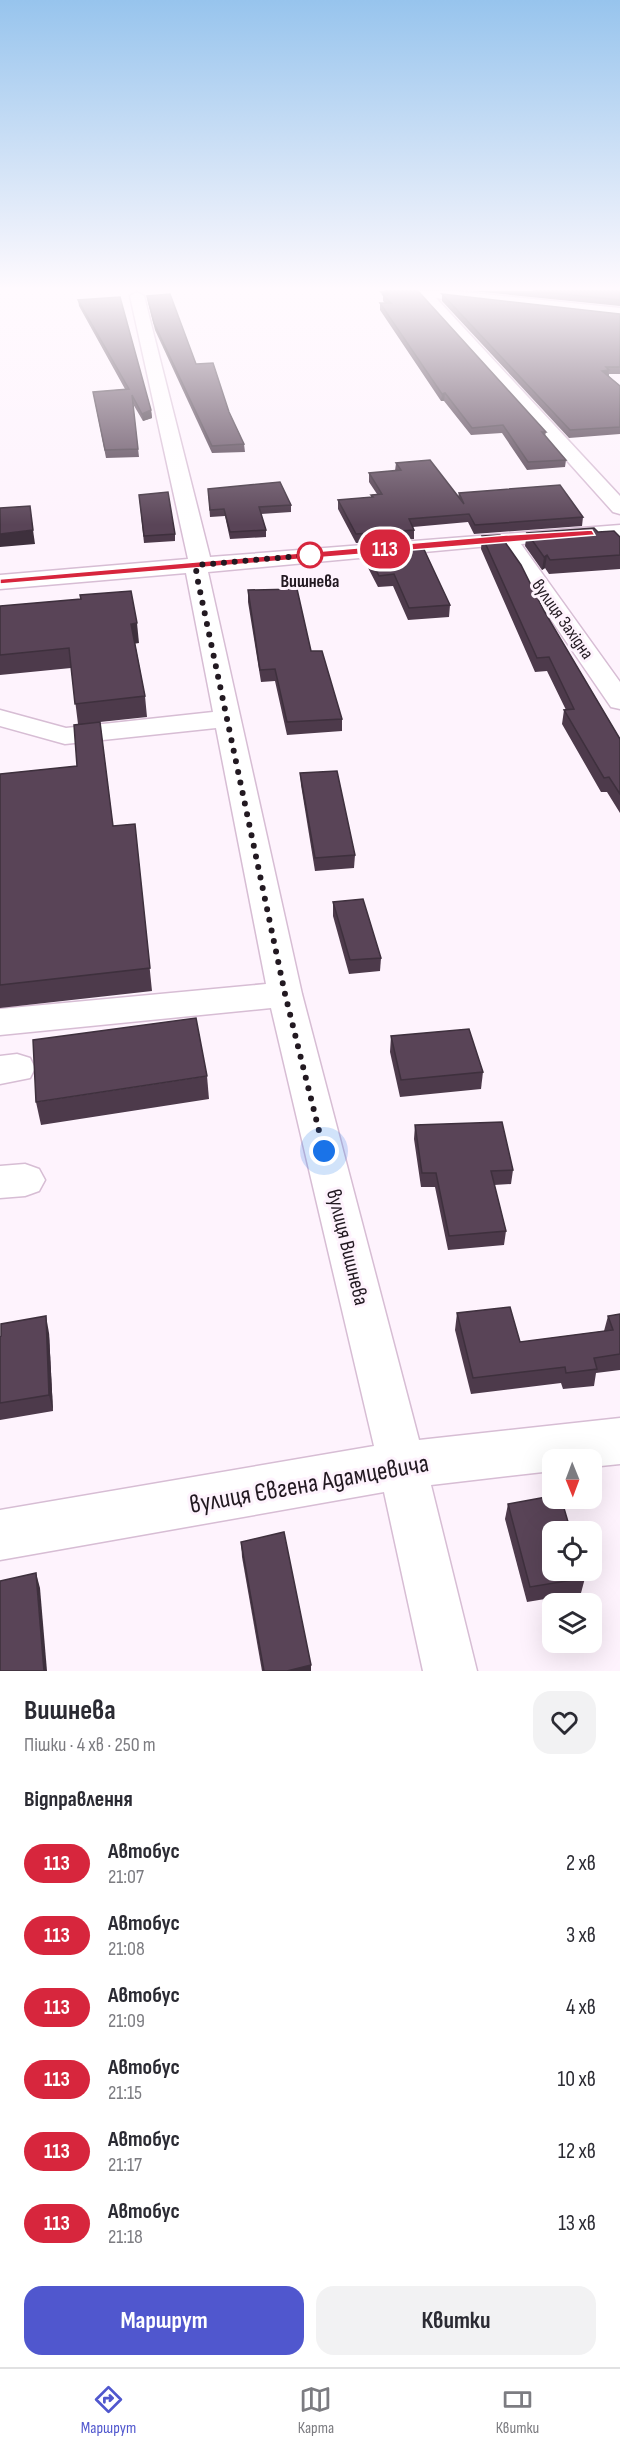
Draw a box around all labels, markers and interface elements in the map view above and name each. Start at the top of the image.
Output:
line badge: 113 [350,530,420,568]
text: 113 [372,537,398,562]
marker: Вишнева [297,542,323,568]
place label: Вишнева [281,571,340,592]
street label: вулиця Західна [527,575,598,663]
your location [309,1136,339,1166]
street label: вулиця Вишнева [321,1187,374,1308]
street label: вулиця Євгена Адамцевича [187,1448,431,1521]
north arrow [542,1449,602,1509]
map controls [542,1449,602,1653]
button: locate [542,1521,602,1581]
button: layers [542,1593,602,1653]
button: heart [533,1691,596,1754]
text: Вишнева [24,1694,116,1727]
text: Пішки · 4 хв · 250 m [24,1733,156,1757]
text: Відправлення [24,1786,133,1813]
text: Автобус [108,1838,180,1865]
text: 2 хв [566,1850,596,1877]
text: 113 [44,1851,70,1876]
text: 21:07 [108,1865,144,1889]
text: Автобус [108,1910,180,1937]
text: 3 хв [566,1922,596,1949]
text: 113 [44,1923,70,1948]
text: 21:08 [108,1937,145,1961]
text: Автобус [108,1982,180,2009]
text: 4 хв [566,1994,596,2021]
text: 113 [44,1995,70,2020]
text: 21:09 [108,2009,145,2033]
text: Автобус [108,2054,180,2081]
text: 10 хв [558,2066,596,2093]
text: 113 [44,2067,70,2092]
text: 21:15 [108,2081,142,2105]
text: Автобус [108,2126,180,2153]
text: 12 хв [558,2138,596,2165]
text: 113 [44,2139,70,2164]
text: 21:17 [108,2153,142,2177]
text: Автобус [108,2198,180,2225]
text: 13 хв [558,2210,596,2237]
text: 113 [44,2211,70,2236]
text: 21:18 [108,2225,143,2249]
button: Маршрут [24,2286,304,2355]
button: Квитки [316,2286,596,2355]
tab: Маршрут [81,2383,136,2438]
tab: Карта [298,2383,334,2438]
tab: Квитки [496,2383,539,2438]

